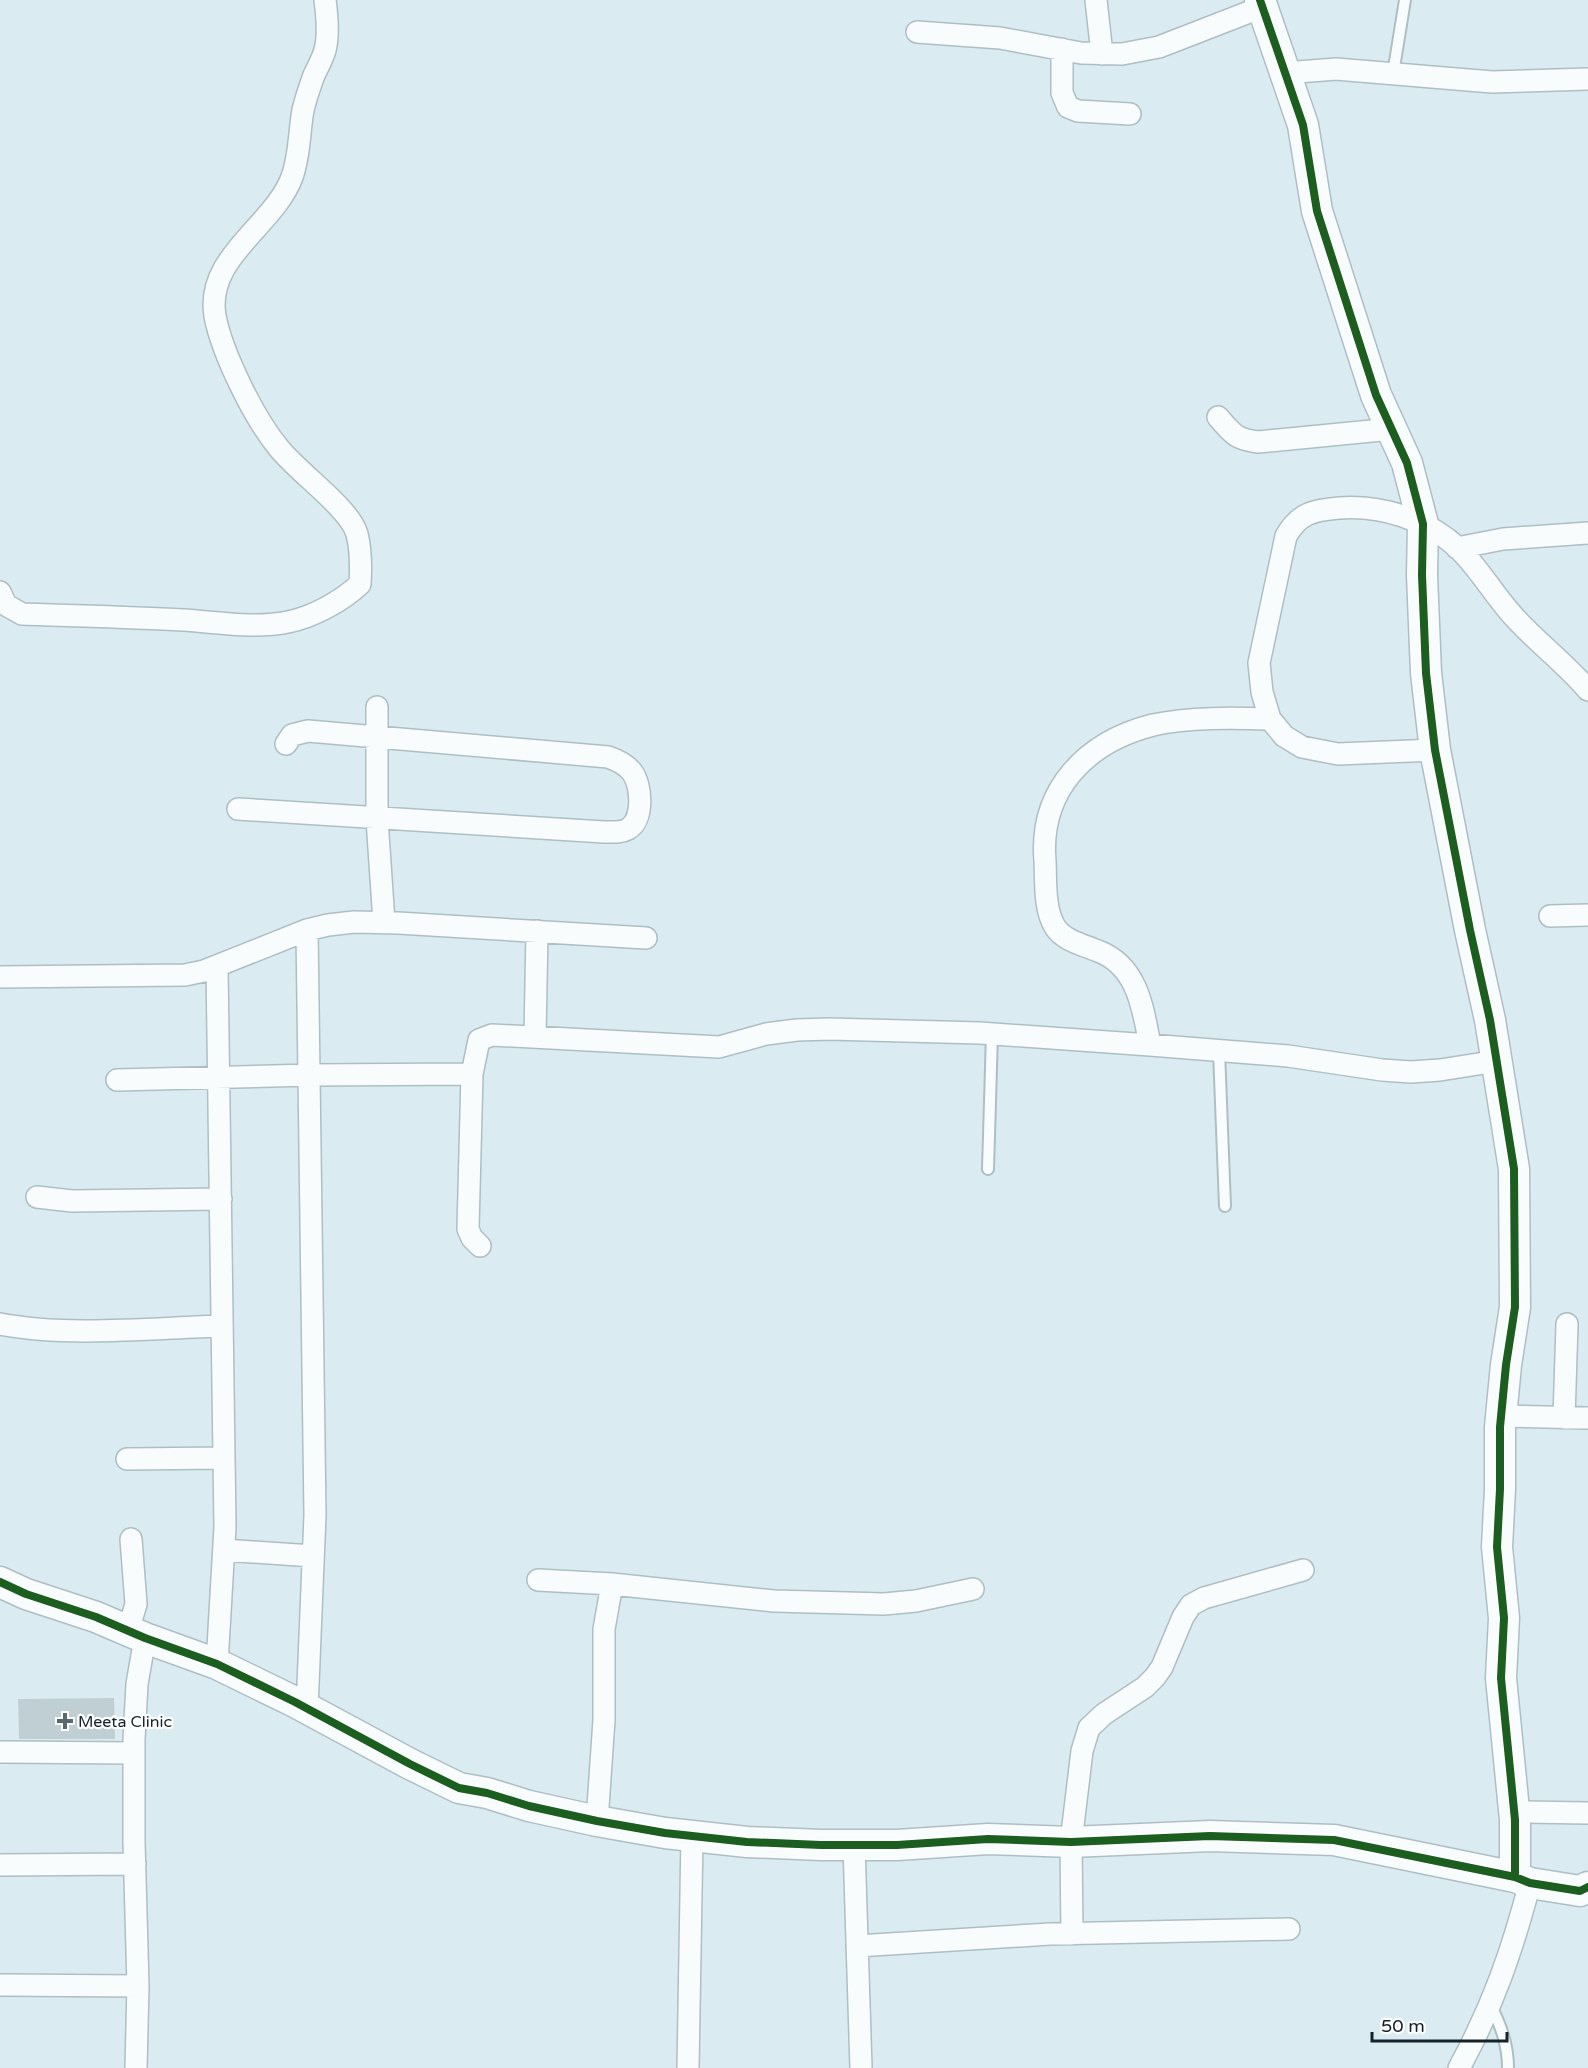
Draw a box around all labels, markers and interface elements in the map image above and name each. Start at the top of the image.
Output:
marker: Meeta Clinic [56,1712,74,1730]
place label: Meeta Clinic [78,1712,172,1732]
scale bar [1372,2005,1507,2043]
text: 50 m [1381,2015,1425,2037]

